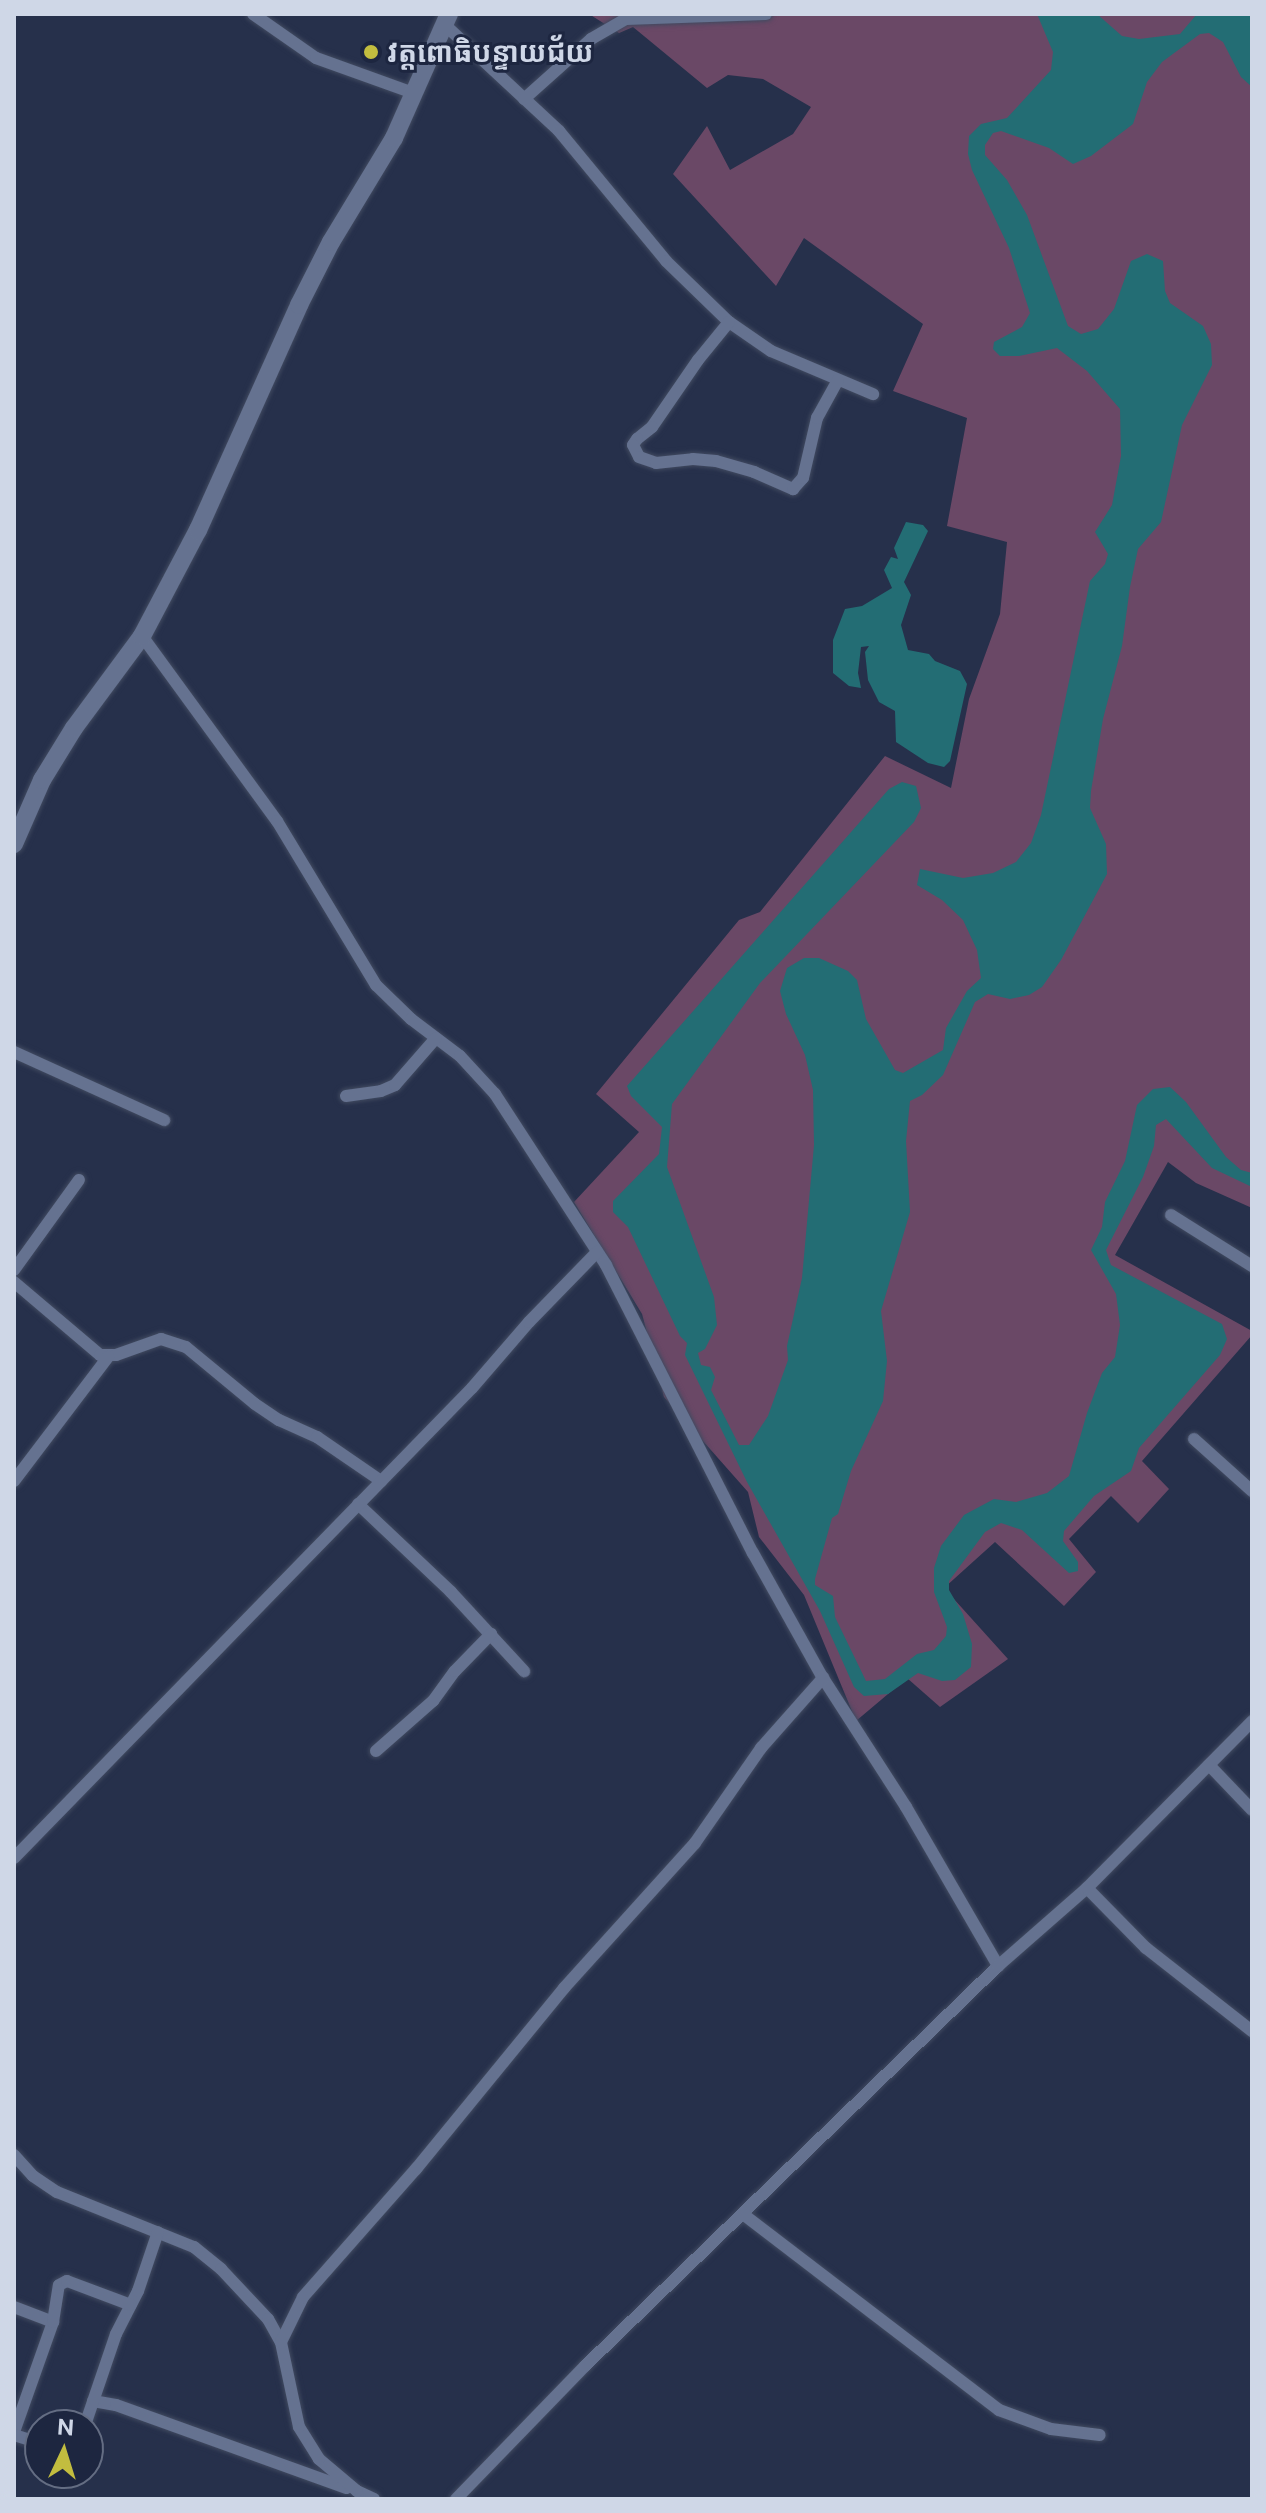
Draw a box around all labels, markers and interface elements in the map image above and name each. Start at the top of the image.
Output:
place label: វត្តពោធិបន្ទាយជ័យ [387,35,593,69]
marker: វត្តពោធិបន្ទាយជ័យ [362,43,380,61]
north arrow [24,2409,104,2489]
text: N [56,2413,75,2441]

